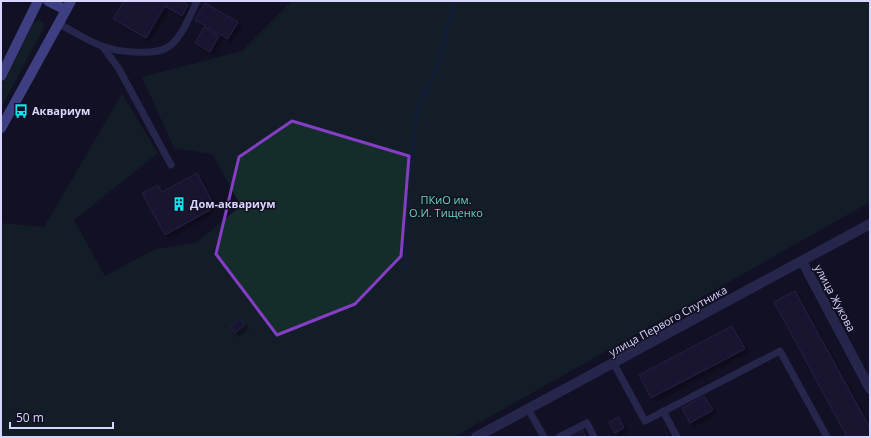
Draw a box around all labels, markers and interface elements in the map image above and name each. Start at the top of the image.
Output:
bus stop icon: Аквариум [13,103,29,119]
place label: Аквариум [32,103,90,118]
park label: ПКиО им. О.И. Тищенко [409,192,483,220]
building icon: Дом-аквариум [171,196,187,212]
place label: Дом-аквариум [190,196,276,211]
street label: улица Жукова [811,262,859,334]
street label: улица Первого Спутника [606,282,730,359]
scale bar [10,404,113,430]
text: 50 m [16,409,44,426]

